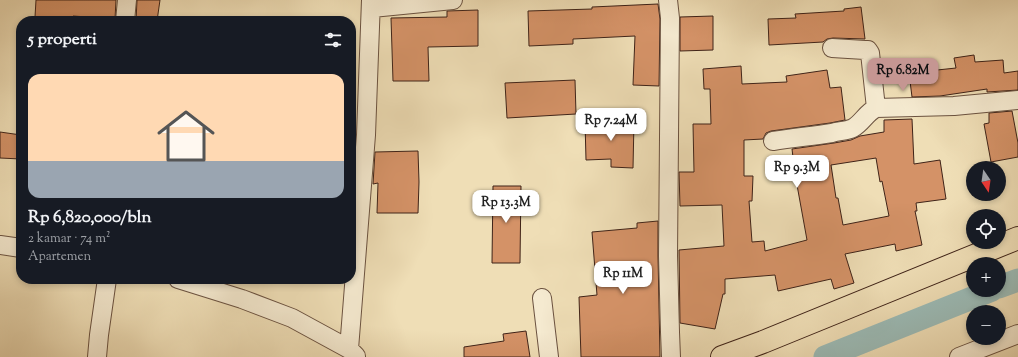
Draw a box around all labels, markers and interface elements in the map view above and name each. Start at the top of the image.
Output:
text: 5 properti [28,28,97,52]
icon: filters [322,29,344,51]
pin: Rp 6.82M [862,58,944,92]
text: Rp 6.82M [876,62,930,80]
icon: home [150,100,222,172]
pin: Rp 7.24M [570,108,652,142]
text: Rp 7.24M [585,112,637,130]
pin: Rp 9.3M [760,155,834,189]
text: Rp 9.3M [774,159,820,177]
north arrow [966,161,1006,201]
map controls [966,161,1006,345]
pin: Rp 13.3M [465,190,547,224]
text: Rp 13.3M [481,194,531,212]
text: Rp 6,820,000/bln [28,206,152,230]
button: locate [966,209,1006,249]
text: 2 kamar · 74 m² [28,230,110,248]
text: Apartemen [28,248,91,266]
button: + [966,257,1006,297]
pin: Rp 11M [590,261,656,295]
text: Rp 11M [603,265,643,283]
button: − [966,305,1006,345]

